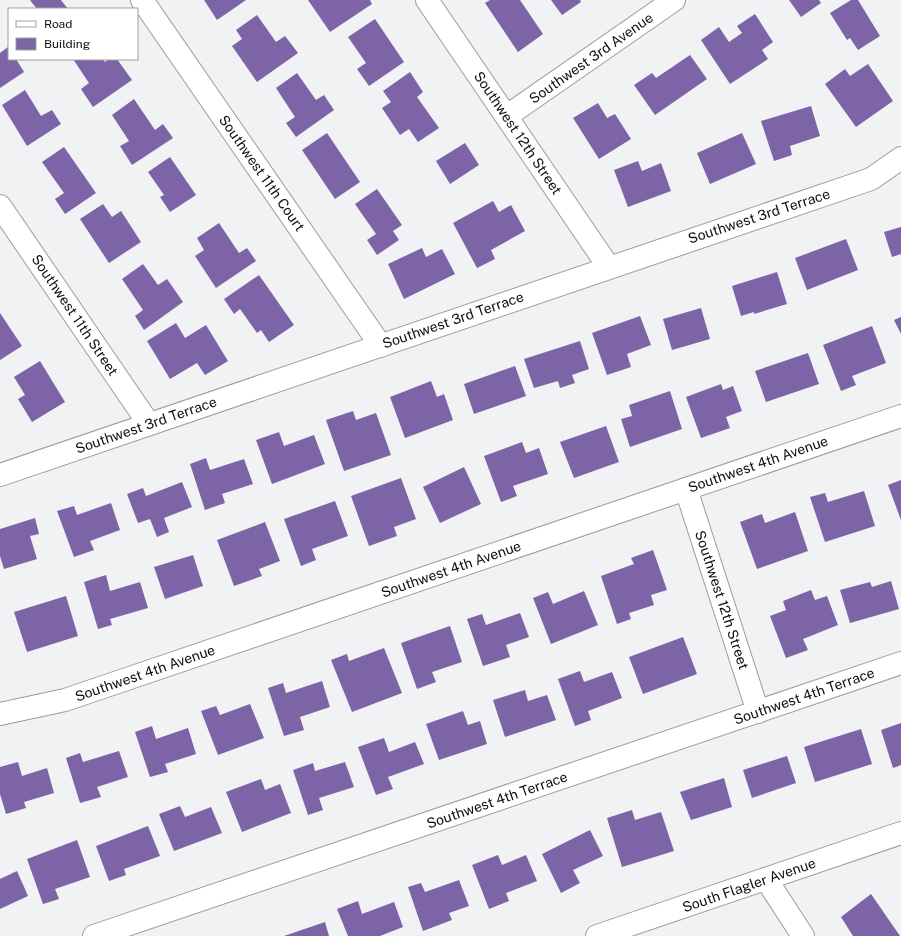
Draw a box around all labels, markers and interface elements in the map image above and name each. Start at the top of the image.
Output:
legend [8,8,138,60]
street label: Southwest 3rd Avenue [526,9,656,107]
text: Road [44,17,72,31]
text: Building [44,37,90,51]
street label: Southwest 12th Street [471,68,565,198]
street label: Southwest 11th Court [216,112,308,234]
street label: Southwest 3rd Terrace [686,185,832,247]
street label: Southwest 11th Street [29,252,121,378]
street label: Southwest 3rd Terrace [380,288,526,352]
street label: Southwest 3rd Terrace [73,393,219,457]
street label: Southwest 4th Avenue [686,432,830,495]
street label: Southwest 12th Street [692,529,752,671]
street label: Southwest 4th Avenue [379,537,523,600]
street label: Southwest 4th Avenue [73,641,217,704]
street label: Southwest 4th Terrace [731,664,877,728]
street label: Southwest 4th Terrace [424,768,570,832]
street label: South Flagler Avenue [680,855,818,915]

